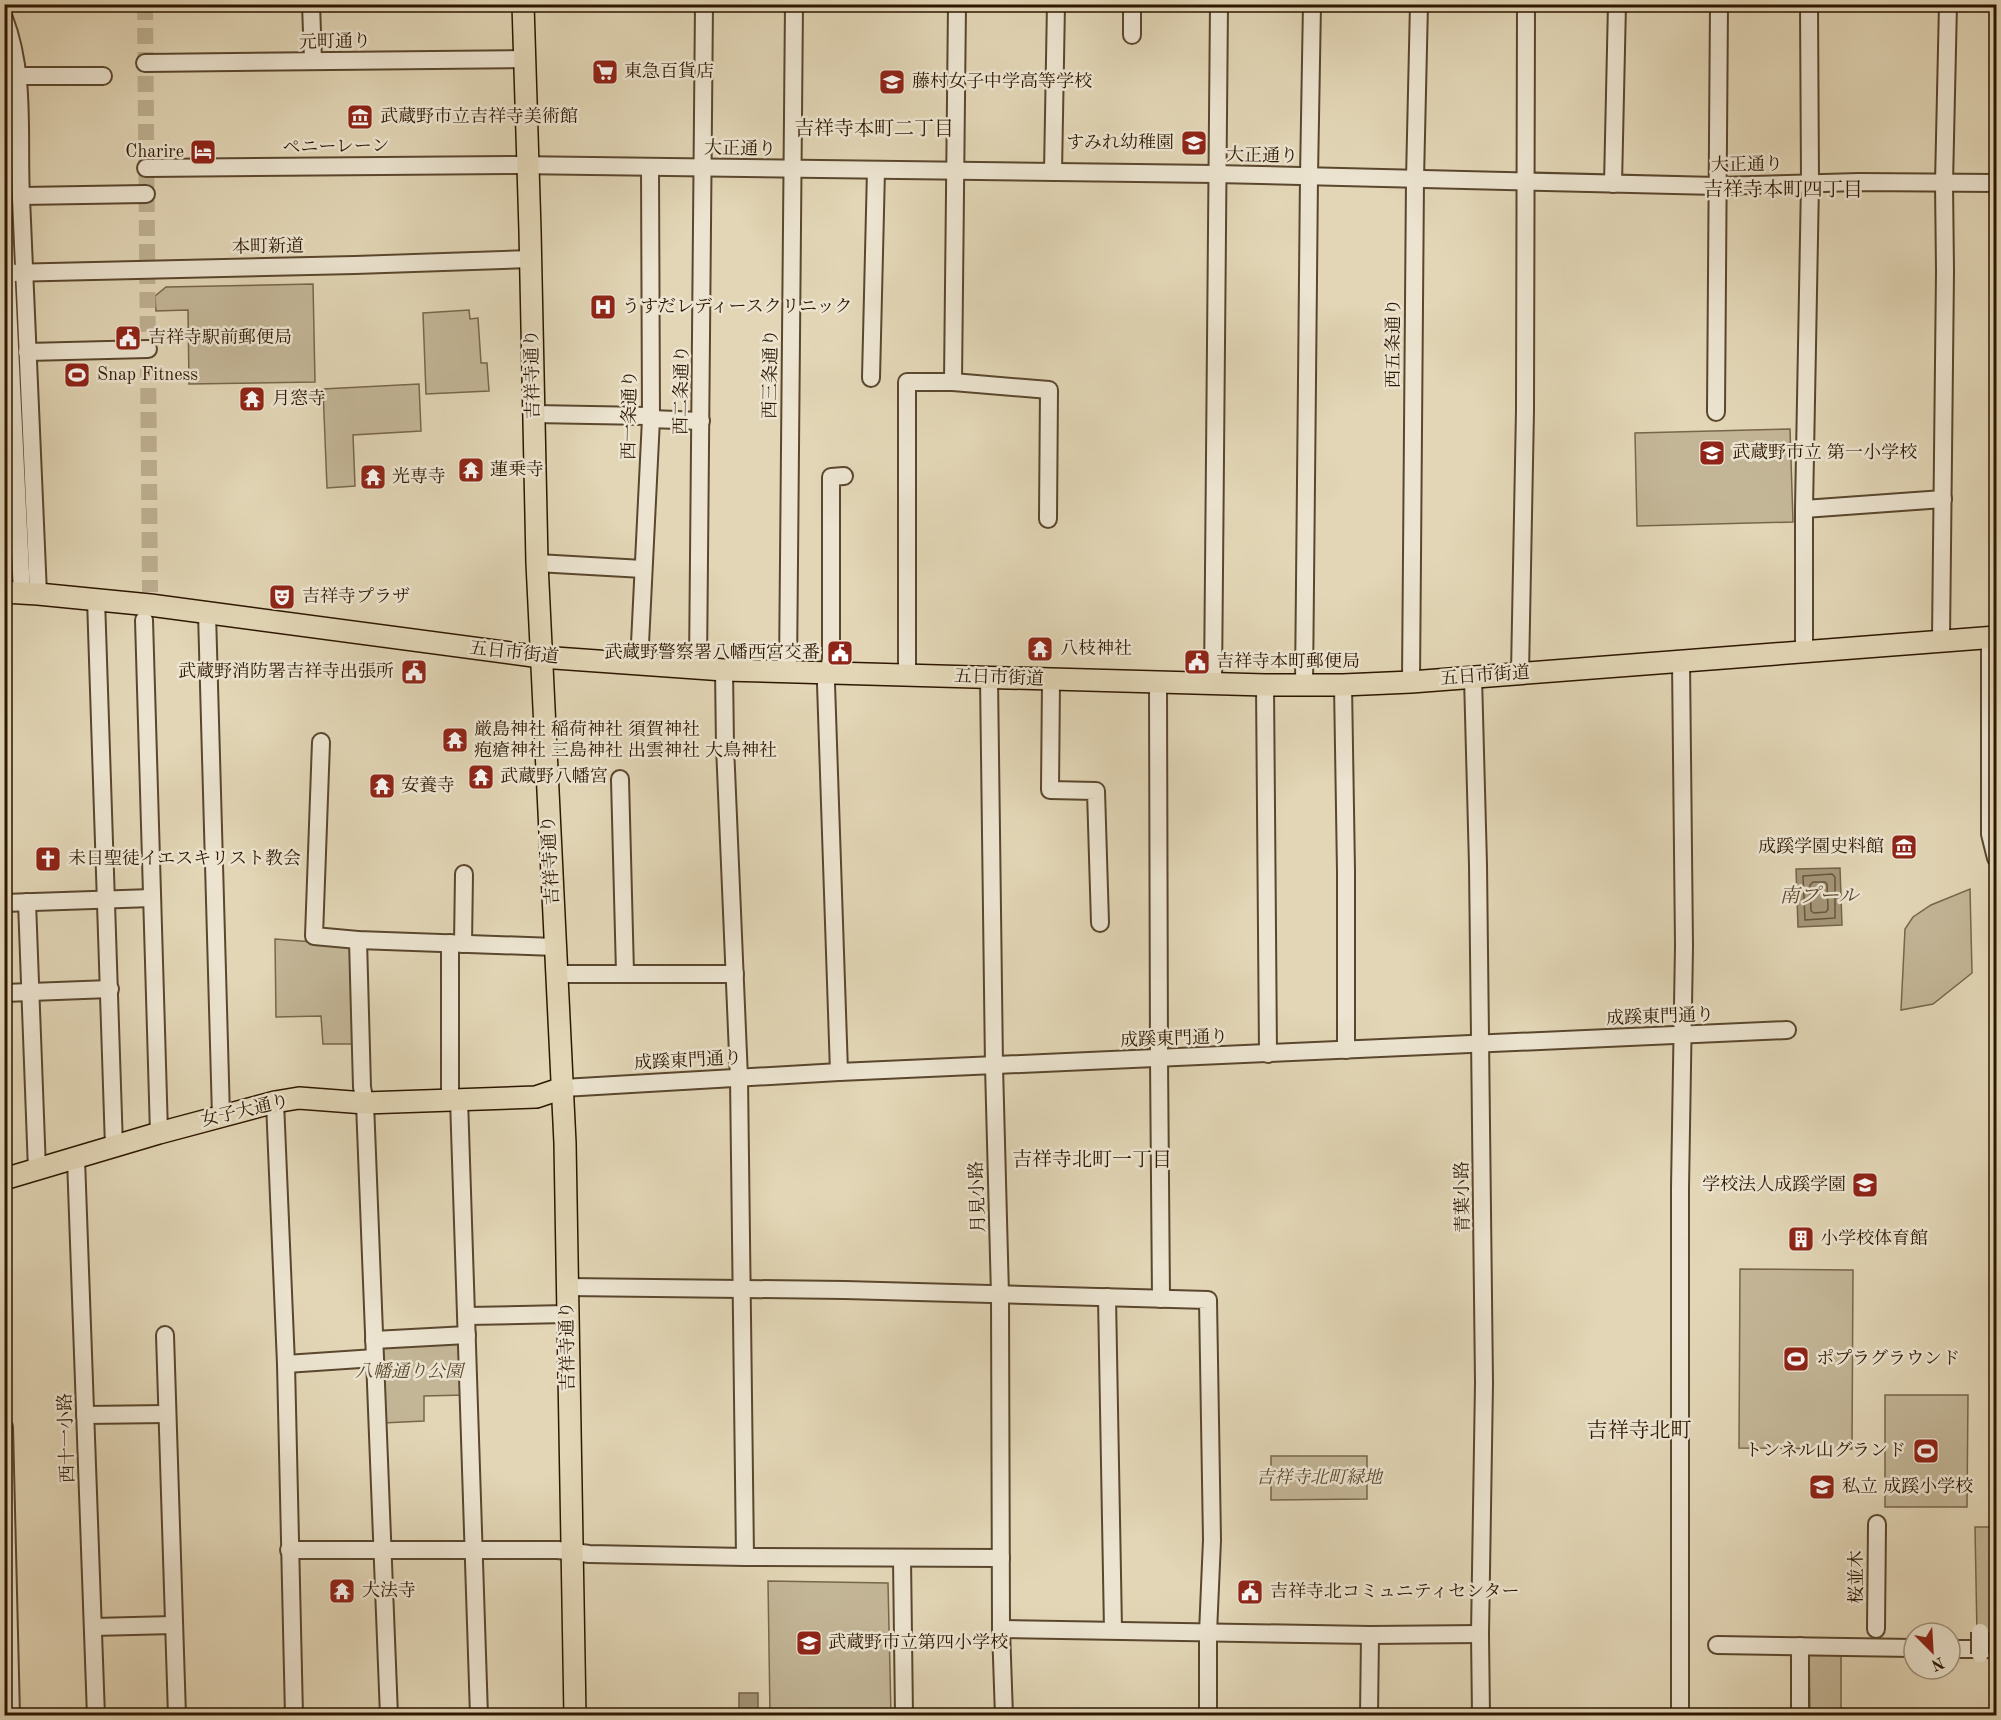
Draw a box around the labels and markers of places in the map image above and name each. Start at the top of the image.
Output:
supermarket icon: 東急百貨店 [590,57,620,87]
place label: 東急百貨店 [624,61,714,81]
school or university icon: 藤村女子中学高等学校 [877,67,907,97]
place label: 藤村女子中学高等学校 [912,71,1092,91]
museum icon: 武蔵野市立吉祥寺美術館 [345,102,375,132]
place label: 武蔵野市立吉祥寺美術館 [380,106,578,126]
school or university icon: すみれ幼稚園 [1179,128,1209,158]
place label: すみれ幼稚園 [1066,132,1174,152]
hotel icon: Charire [188,137,218,167]
place label: Charire [125,143,184,161]
hospital icon: うすだレディースクリニック [588,292,618,322]
place label: うすだレディースクリニック [622,297,853,316]
public building icon: 吉祥寺駅前郵便局 [113,323,143,353]
place label: 吉祥寺駅前郵便局 [148,327,292,347]
sports icon: Snap Fitness [62,360,92,390]
place label: Snap Fitness [97,366,198,384]
temple icon: 月窓寺 [237,384,267,414]
place label: 月窓寺 [272,388,326,408]
school or university icon: 武蔵野市立 第一小学校 [1697,438,1727,468]
place label: 武蔵野市立 第一小学校 [1732,442,1917,462]
temple icon: 蓮乗寺 [456,455,486,485]
place label: 蓮乗寺 [490,459,544,479]
temple icon: 光専寺 [358,462,388,492]
place label: 光専寺 [392,466,446,486]
theatre icon: 吉祥寺プラザ [267,582,297,612]
place label: 吉祥寺プラザ [302,586,410,606]
temple icon: 八枝神社 [1025,634,1055,664]
public building icon: 武蔵野警察署八幡西宮交番 [825,638,855,668]
place label: 八枝神社 [1060,638,1132,658]
place label: 武蔵野警察署八幡西宮交番 [604,642,820,662]
public building icon: 吉祥寺本町郵便局 [1182,647,1212,677]
place label: 吉祥寺本町郵便局 [1216,651,1360,671]
public building icon: 武蔵野消防署吉祥寺出張所 [399,657,429,687]
place label: 武蔵野消防署吉祥寺出張所 [178,661,394,681]
place label: 厳島神社 稲荷神社 須賀神社 疱瘡神社 三島神社 出雲神社 大鳥神社 [474,719,777,760]
temple icon: 厳島神社 稲荷神社 須賀神社 疱瘡神社 三島神社 出雲神社 大鳥神社 [440,725,470,755]
temple icon: 武蔵野八幡宮 [466,762,496,792]
place label: 武蔵野八幡宮 [500,766,608,786]
temple icon: 安養寺 [367,771,397,801]
place label: 安養寺 [401,775,455,795]
museum icon: 成蹊学園史料館 [1889,832,1919,862]
place label: 成蹊学園史料館 [1758,836,1884,856]
church icon: 未日聖徒イエスキリスト教会 [33,844,63,874]
place label: 未日聖徒イエスキリスト教会 [68,848,301,868]
school or university icon: 学校法人成蹊学園 [1850,1170,1880,1200]
place label: 学校法人成蹊学園 [1702,1174,1846,1194]
building icon: 小学校体育館 [1786,1224,1816,1254]
place label: 小学校体育館 [1820,1228,1928,1248]
sports icon: ポプラグラウンド [1781,1344,1811,1374]
place label: ポプラグラウンド [1816,1349,1960,1368]
sports icon: トンネル山グランド [1911,1436,1941,1466]
place label: トンネル山グランド [1745,1441,1906,1460]
school or university icon: 私立 成蹊小学校 [1807,1472,1837,1502]
place label: 私立 成蹊小学校 [1842,1476,1973,1496]
temple icon: 大法寺 [327,1576,357,1606]
public building icon: 吉祥寺北コミュニティセンター [1235,1577,1265,1607]
place label: 大法寺 [362,1580,416,1600]
place label: 吉祥寺北コミュニティセンター [1270,1581,1519,1601]
school or university icon: 武蔵野市立第四小学校 [794,1628,824,1658]
place label: 武蔵野市立第四小学校 [828,1632,1008,1652]

